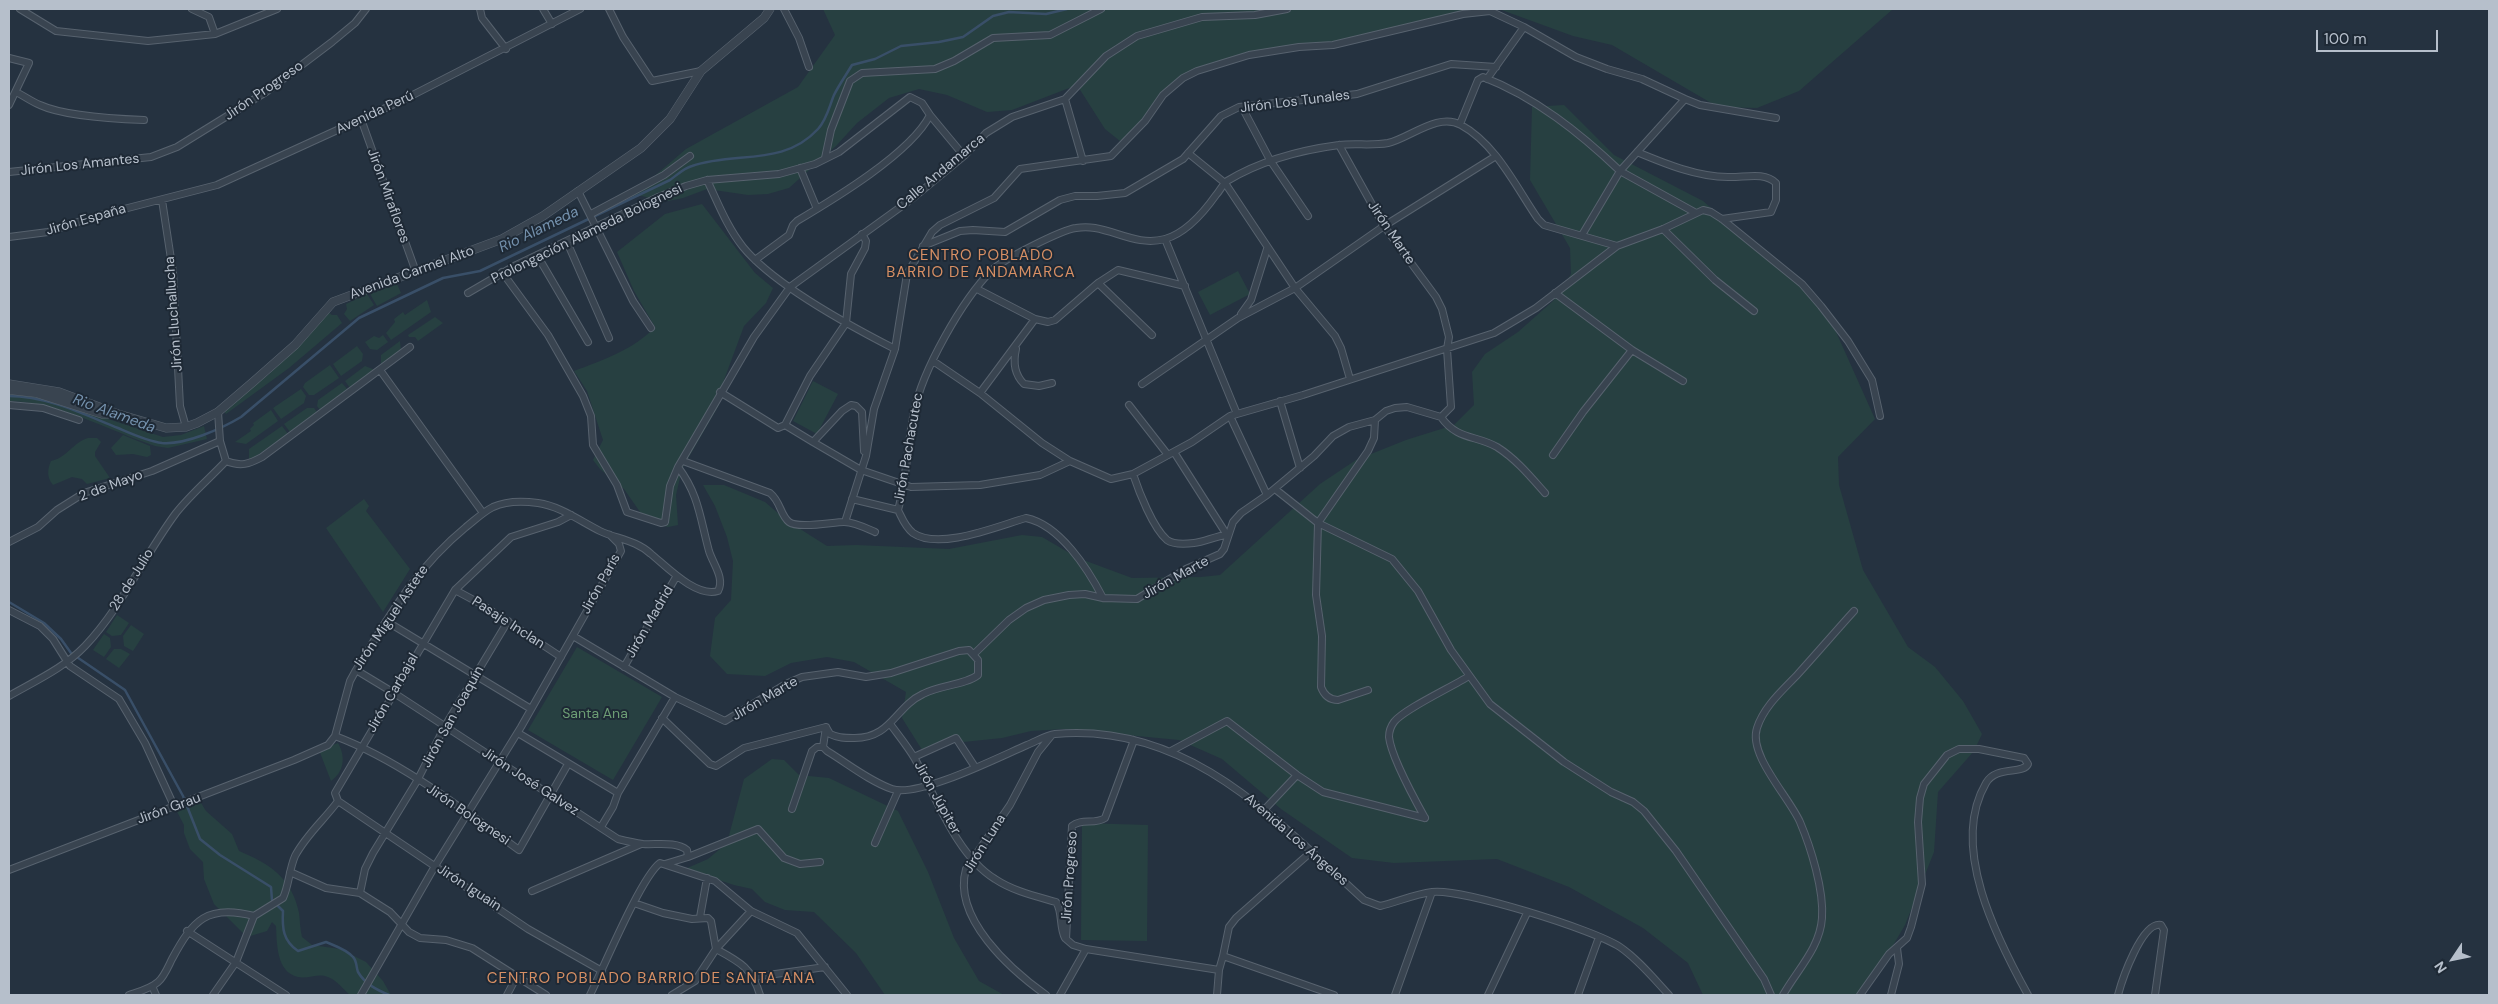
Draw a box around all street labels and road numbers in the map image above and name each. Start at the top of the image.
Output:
street label: Jirón Progreso [221,58,307,124]
street label: Jirón Los Tunales [1239,87,1351,117]
street label: Avenida Perú [333,88,417,138]
street label: Calle Andamarca [893,130,989,214]
street label: Jirón Miraflores [363,146,413,246]
street label: Jirón Los Amantes [20,150,140,180]
street label: Prolongación Alameda Bolognesi [489,180,685,288]
street label: Jirón Marte [1364,198,1418,268]
street label: Jirón España [44,201,128,239]
street label: Avenida Carmel Alto [347,243,477,303]
street label: Jirón Lluchallucha [162,256,186,372]
street label: Jirón Pachacutec [891,392,927,504]
street label: 2 de Mayo [77,467,145,505]
street label: 28 de Julio [106,546,158,614]
street label: Jirón París [578,551,624,617]
street label: Jirón Marte [1140,553,1212,603]
street label: Jirón Miguel Astete [350,562,432,674]
street label: Jirón Madrid [623,583,677,661]
street label: Pasaje Inclan [469,593,547,653]
street label: Jirón Carbajal [364,650,422,736]
street label: Jirón San Joaquín [418,663,488,771]
street label: Jirón Marte [729,673,801,725]
street label: Jirón José Galvez [478,744,582,820]
street label: Jirón Júpiter [910,759,964,837]
street label: Jirón Bolognesi [423,781,513,849]
street label: Jirón Grau [135,790,203,828]
street label: Avenida Los Ángeles [1241,790,1351,890]
street label: Jirón Luna [960,811,1010,877]
street label: Jirón Progreso [1058,830,1082,924]
street label: Jirón Iguain [434,861,504,915]

